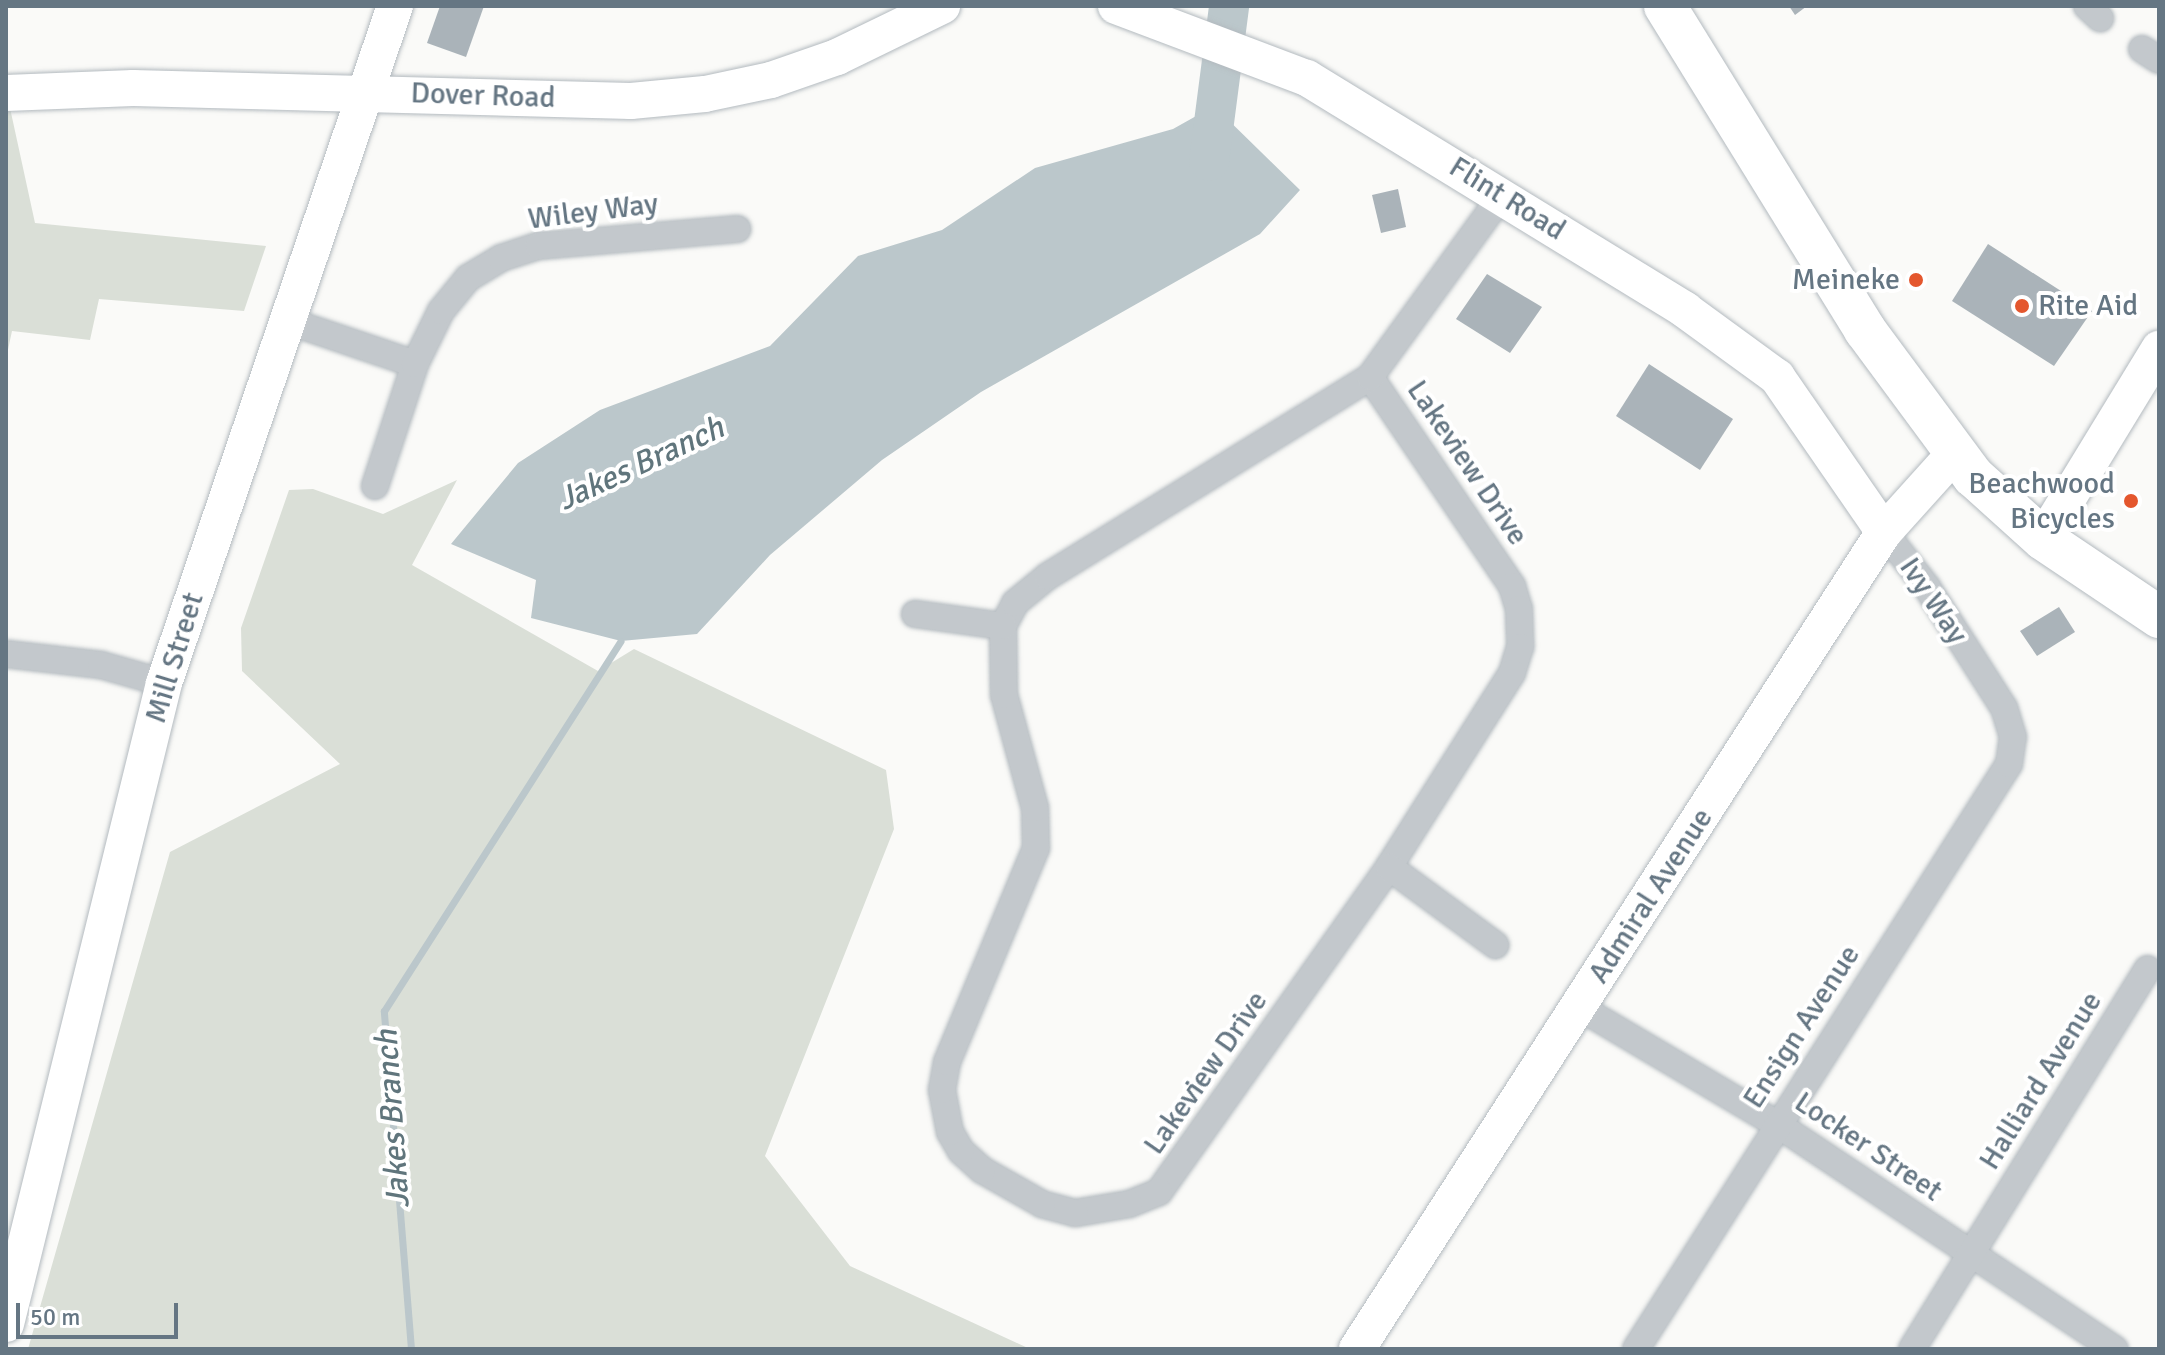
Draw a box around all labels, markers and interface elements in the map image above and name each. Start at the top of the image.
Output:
street label: Dover Road [410,75,556,117]
street label: Flint Road [1442,149,1572,249]
street label: Wiley Way [526,186,660,238]
place label: Meineke [1792,262,1900,298]
marker: Meineke [1907,271,1925,289]
place label: Rite Aid [2038,288,2138,324]
marker: Rite Aid [2013,297,2031,315]
street label: Lakeview Drive [1399,374,1535,552]
water label: Jakes Branch [552,409,730,519]
place label: Beachwood Bicycles [1968,466,2115,536]
marker: Beachwood Bicycles [2122,492,2140,510]
street label: Ivy Way [1891,551,1975,651]
street label: Mill Street [138,588,212,728]
street label: Admiral Avenue [1581,802,1721,990]
street label: Ensign Avenue [1736,939,1868,1115]
street label: Lakeview Drive [1136,984,1276,1162]
street label: Halliard Avenue [1972,985,2110,1177]
water label: Jakes Branch [368,1028,418,1210]
street label: Locker Street [1788,1085,1948,1209]
scale bar [20,1287,182,1337]
text: 50 m [30,1302,80,1332]

